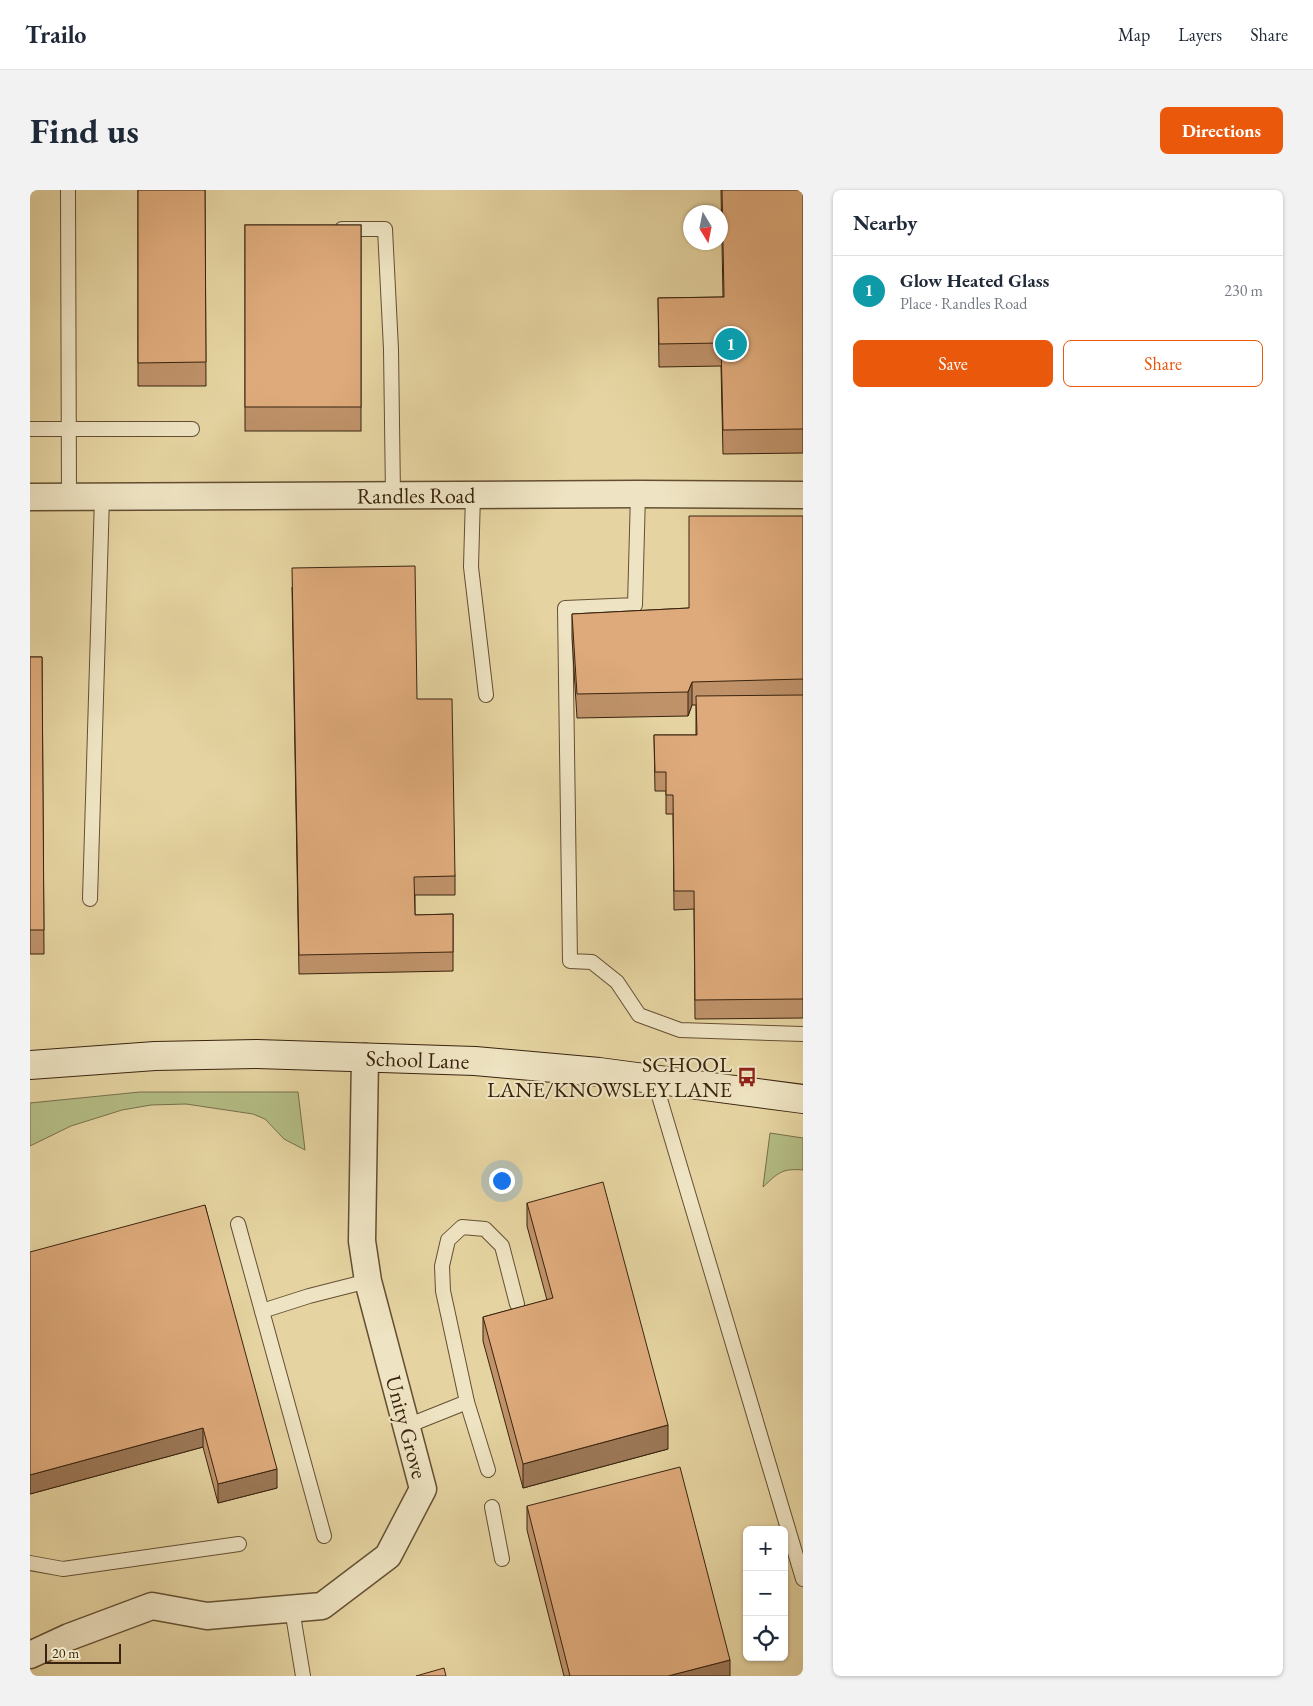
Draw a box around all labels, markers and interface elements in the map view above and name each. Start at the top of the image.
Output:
text: Trailo [25,19,86,50]
text: Map [1118,23,1150,46]
text: Layers [1178,23,1222,46]
text: Share [1250,23,1288,46]
button: Directions [1160,107,1283,154]
text: Find us [30,108,139,153]
north arrow [683,205,728,250]
text: Nearby [853,209,917,236]
text: Glow Heated Glass [900,268,1049,293]
text: 1 [865,280,873,301]
text: 230 m [1224,280,1263,301]
text: Place · Randles Road [900,293,1027,314]
pin: 1 [715,325,747,363]
button: Save [853,340,1053,387]
button: Share [1063,340,1263,387]
street label: Randles Road [357,481,476,510]
street label: School Lane [365,1044,470,1076]
place label: SCHOOL LANE/KNOWSLEY LANE [487,1050,732,1104]
bus stop icon: SCHOOL LANE/KNOWSLEY LANE [736,1066,758,1088]
your location [489,1168,515,1194]
street label: Unity Grove [379,1372,434,1482]
map controls [743,1526,788,1661]
button: + [743,1526,788,1571]
button: − [743,1571,788,1616]
button: locate [743,1616,788,1661]
scale bar [45,1641,121,1664]
text: 20 m [52,1644,79,1662]

